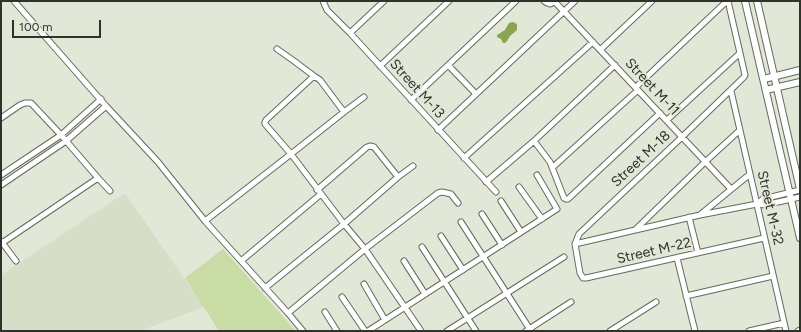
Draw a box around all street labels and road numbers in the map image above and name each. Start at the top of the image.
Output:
street label: Street M-11 [621,55,683,119]
street label: Street M-13 [386,56,448,122]
street label: Street M-18 [608,127,674,191]
street label: Street M-32 [753,169,787,247]
street label: Street M-22 [615,234,693,268]

